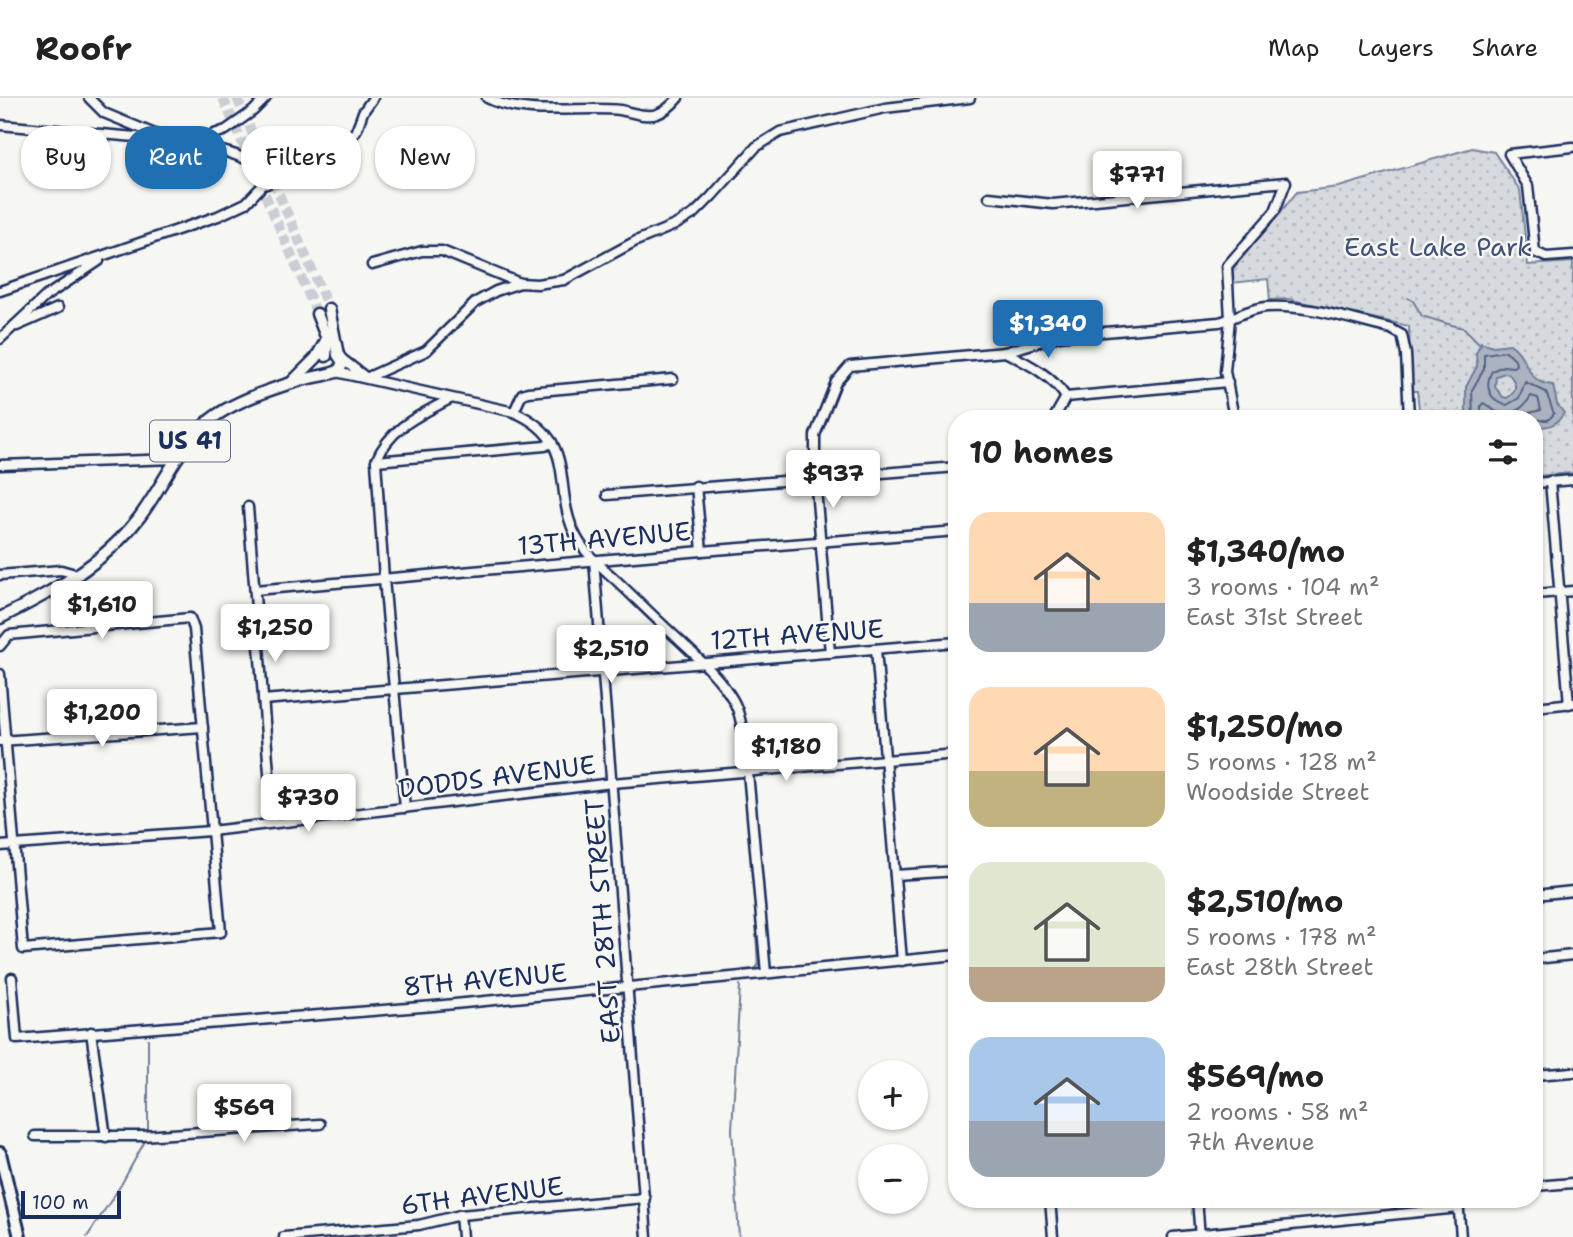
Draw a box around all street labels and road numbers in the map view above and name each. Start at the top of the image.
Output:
road number: US 41 [150,420,230,462]
street label: 13TH AVENUE [516,513,692,563]
street label: 12TH AVENUE [709,610,885,658]
street label: DODDS AVENUE [396,747,598,805]
street label: EAST 28TH STREET [576,797,628,1045]
street label: 8TH AVENUE [402,954,568,1004]
street label: 6TH AVENUE [399,1168,565,1222]

